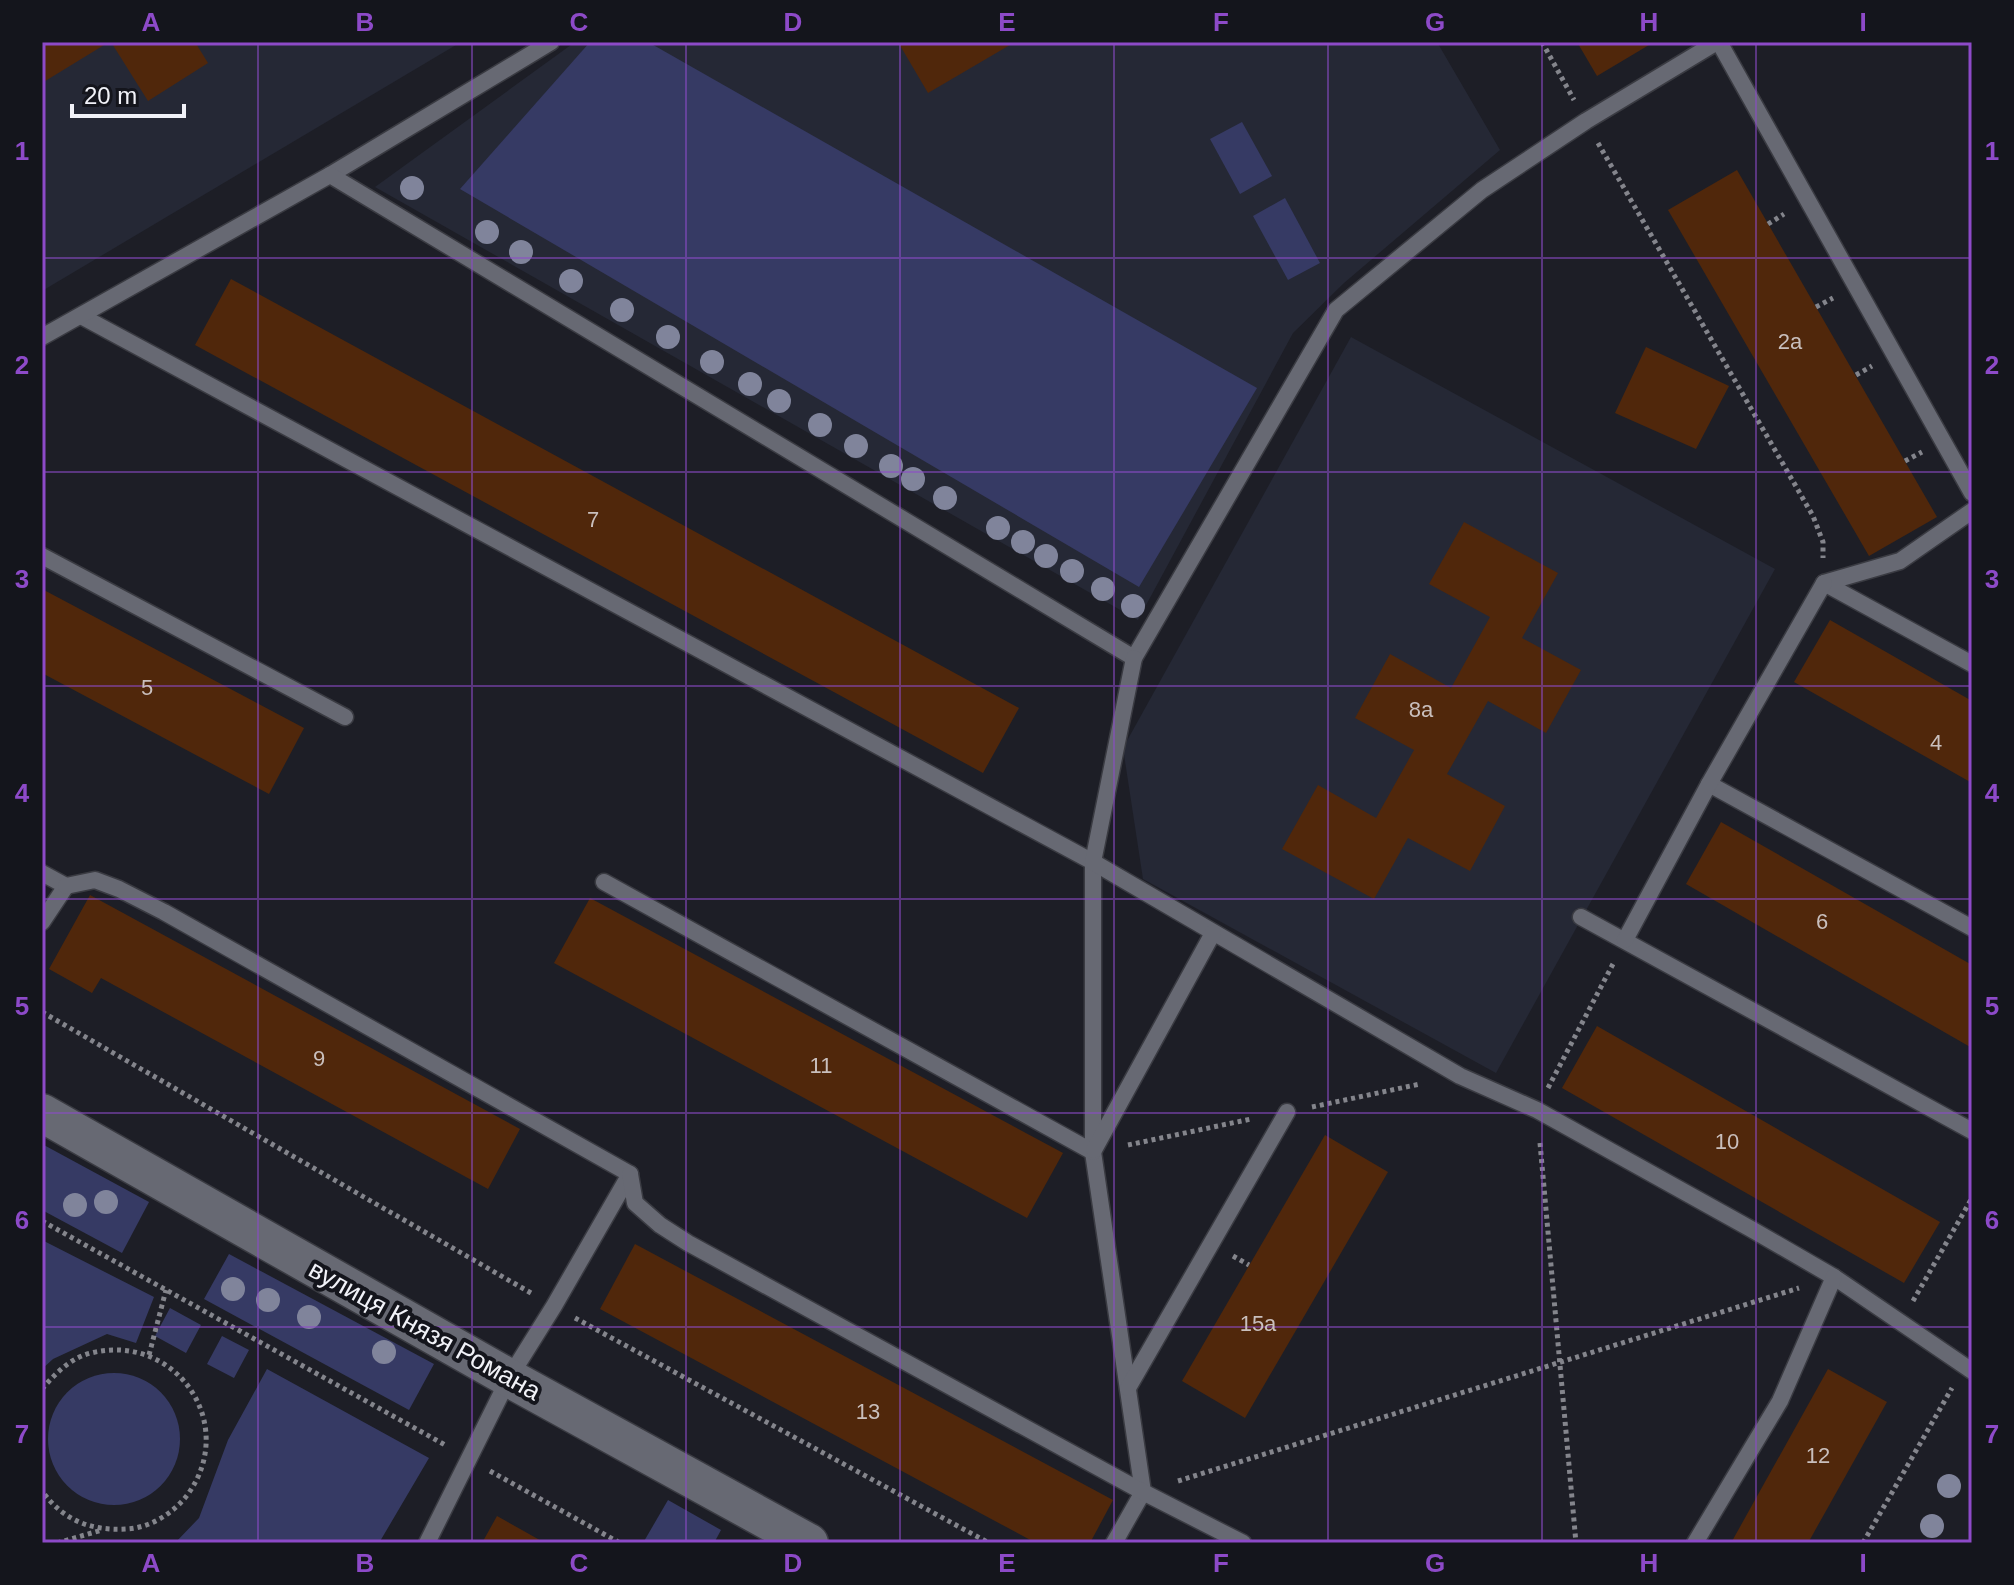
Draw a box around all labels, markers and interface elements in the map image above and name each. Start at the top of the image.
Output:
text: A [142,7,161,37]
text: B [356,7,374,37]
text: C [570,7,589,37]
text: D [784,7,802,37]
text: E [998,7,1016,37]
text: F [1213,7,1229,37]
text: G [1425,7,1445,37]
text: H [1640,7,1658,37]
text: I [1859,7,1867,37]
scale bar [72,68,184,118]
text: 20 m [84,82,137,109]
text: 1 [15,136,29,166]
text: 1 [1985,136,1999,166]
house number: 2а [1778,329,1803,354]
text: 2 [15,350,29,380]
text: 2 [1985,350,1999,380]
house number: 7 [587,507,599,532]
text: 3 [15,564,29,594]
text: 3 [1985,564,1999,594]
house number: 5 [141,675,153,700]
house number: 8а [1409,697,1434,722]
house number: 4 [1930,730,1942,755]
text: 4 [15,778,30,808]
text: 4 [1985,778,2000,808]
house number: 6 [1816,909,1828,934]
text: 5 [15,991,29,1021]
text: 5 [1985,991,1999,1021]
house number: 9 [313,1046,325,1071]
house number: 11 [810,1053,832,1078]
house number: 10 [1715,1129,1739,1154]
text: 6 [15,1205,29,1235]
text: 6 [1985,1205,1999,1235]
street label: вулиця Князя Романа [304,1254,547,1406]
house number: 15а [1240,1311,1277,1336]
house number: 13 [856,1399,880,1424]
text: 7 [15,1419,29,1449]
text: 7 [1985,1419,1999,1449]
house number: 12 [1806,1443,1830,1468]
text: A [142,1548,161,1578]
text: B [356,1548,374,1578]
text: C [570,1548,589,1578]
text: D [784,1548,802,1578]
text: E [998,1548,1016,1578]
text: F [1213,1548,1229,1578]
text: G [1425,1548,1445,1578]
text: H [1640,1548,1658,1578]
text: I [1859,1548,1867,1578]

